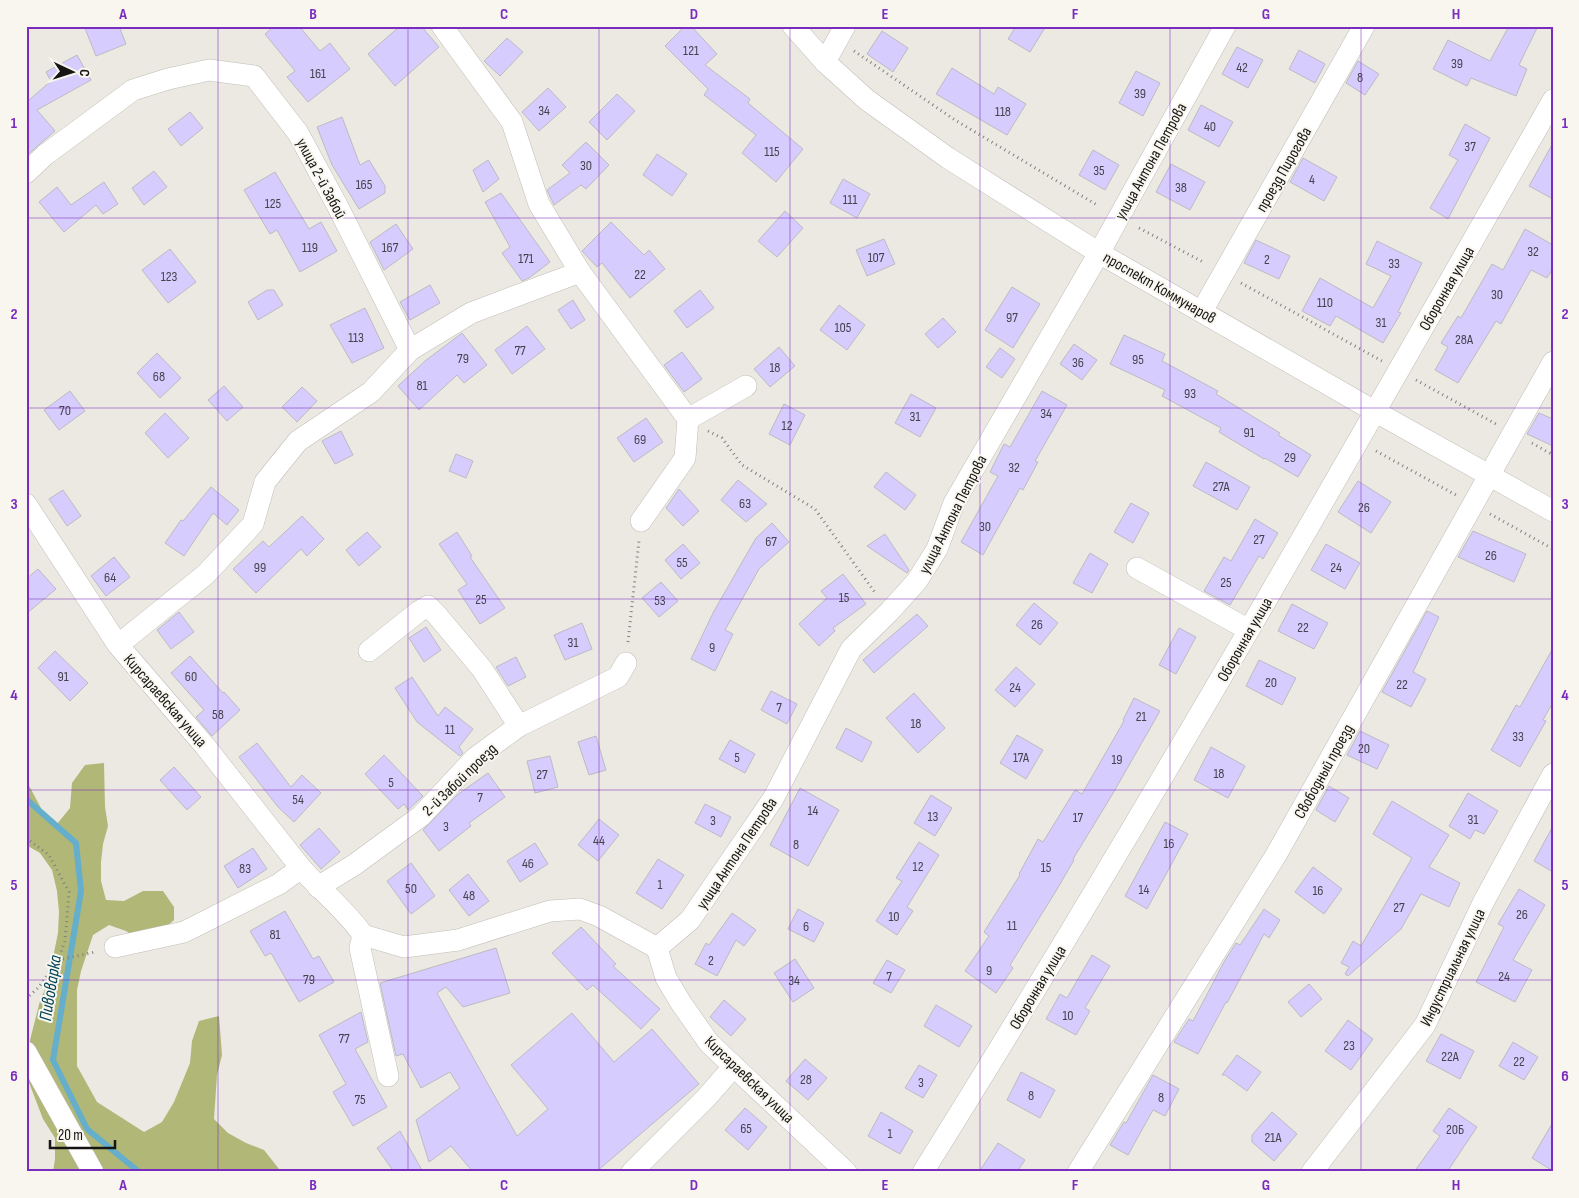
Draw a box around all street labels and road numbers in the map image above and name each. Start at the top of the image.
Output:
street label: улица Антона Петрова [1111,100,1191,224]
street label: проезд Пирогова [1252,124,1316,216]
street label: улица 2-й Забой [291,135,350,222]
street label: Оборонная улица [1416,243,1479,334]
street label: проспект Коммунаров [1100,248,1219,328]
street label: улица Антона Петрова [915,452,991,577]
street label: Оборонная улица [1214,594,1277,685]
street label: Кирсараевская улица [119,651,210,751]
street label: Свободный проезд [1291,721,1358,822]
street label: 2-й Забой проезд [419,740,501,820]
street label: улица Антона Петрова [693,794,782,913]
street label: Индустриальная улица [1417,906,1490,1029]
street label: Оборонная улица [1006,943,1071,1033]
street label: Кирсараевская улица [700,1033,798,1128]

